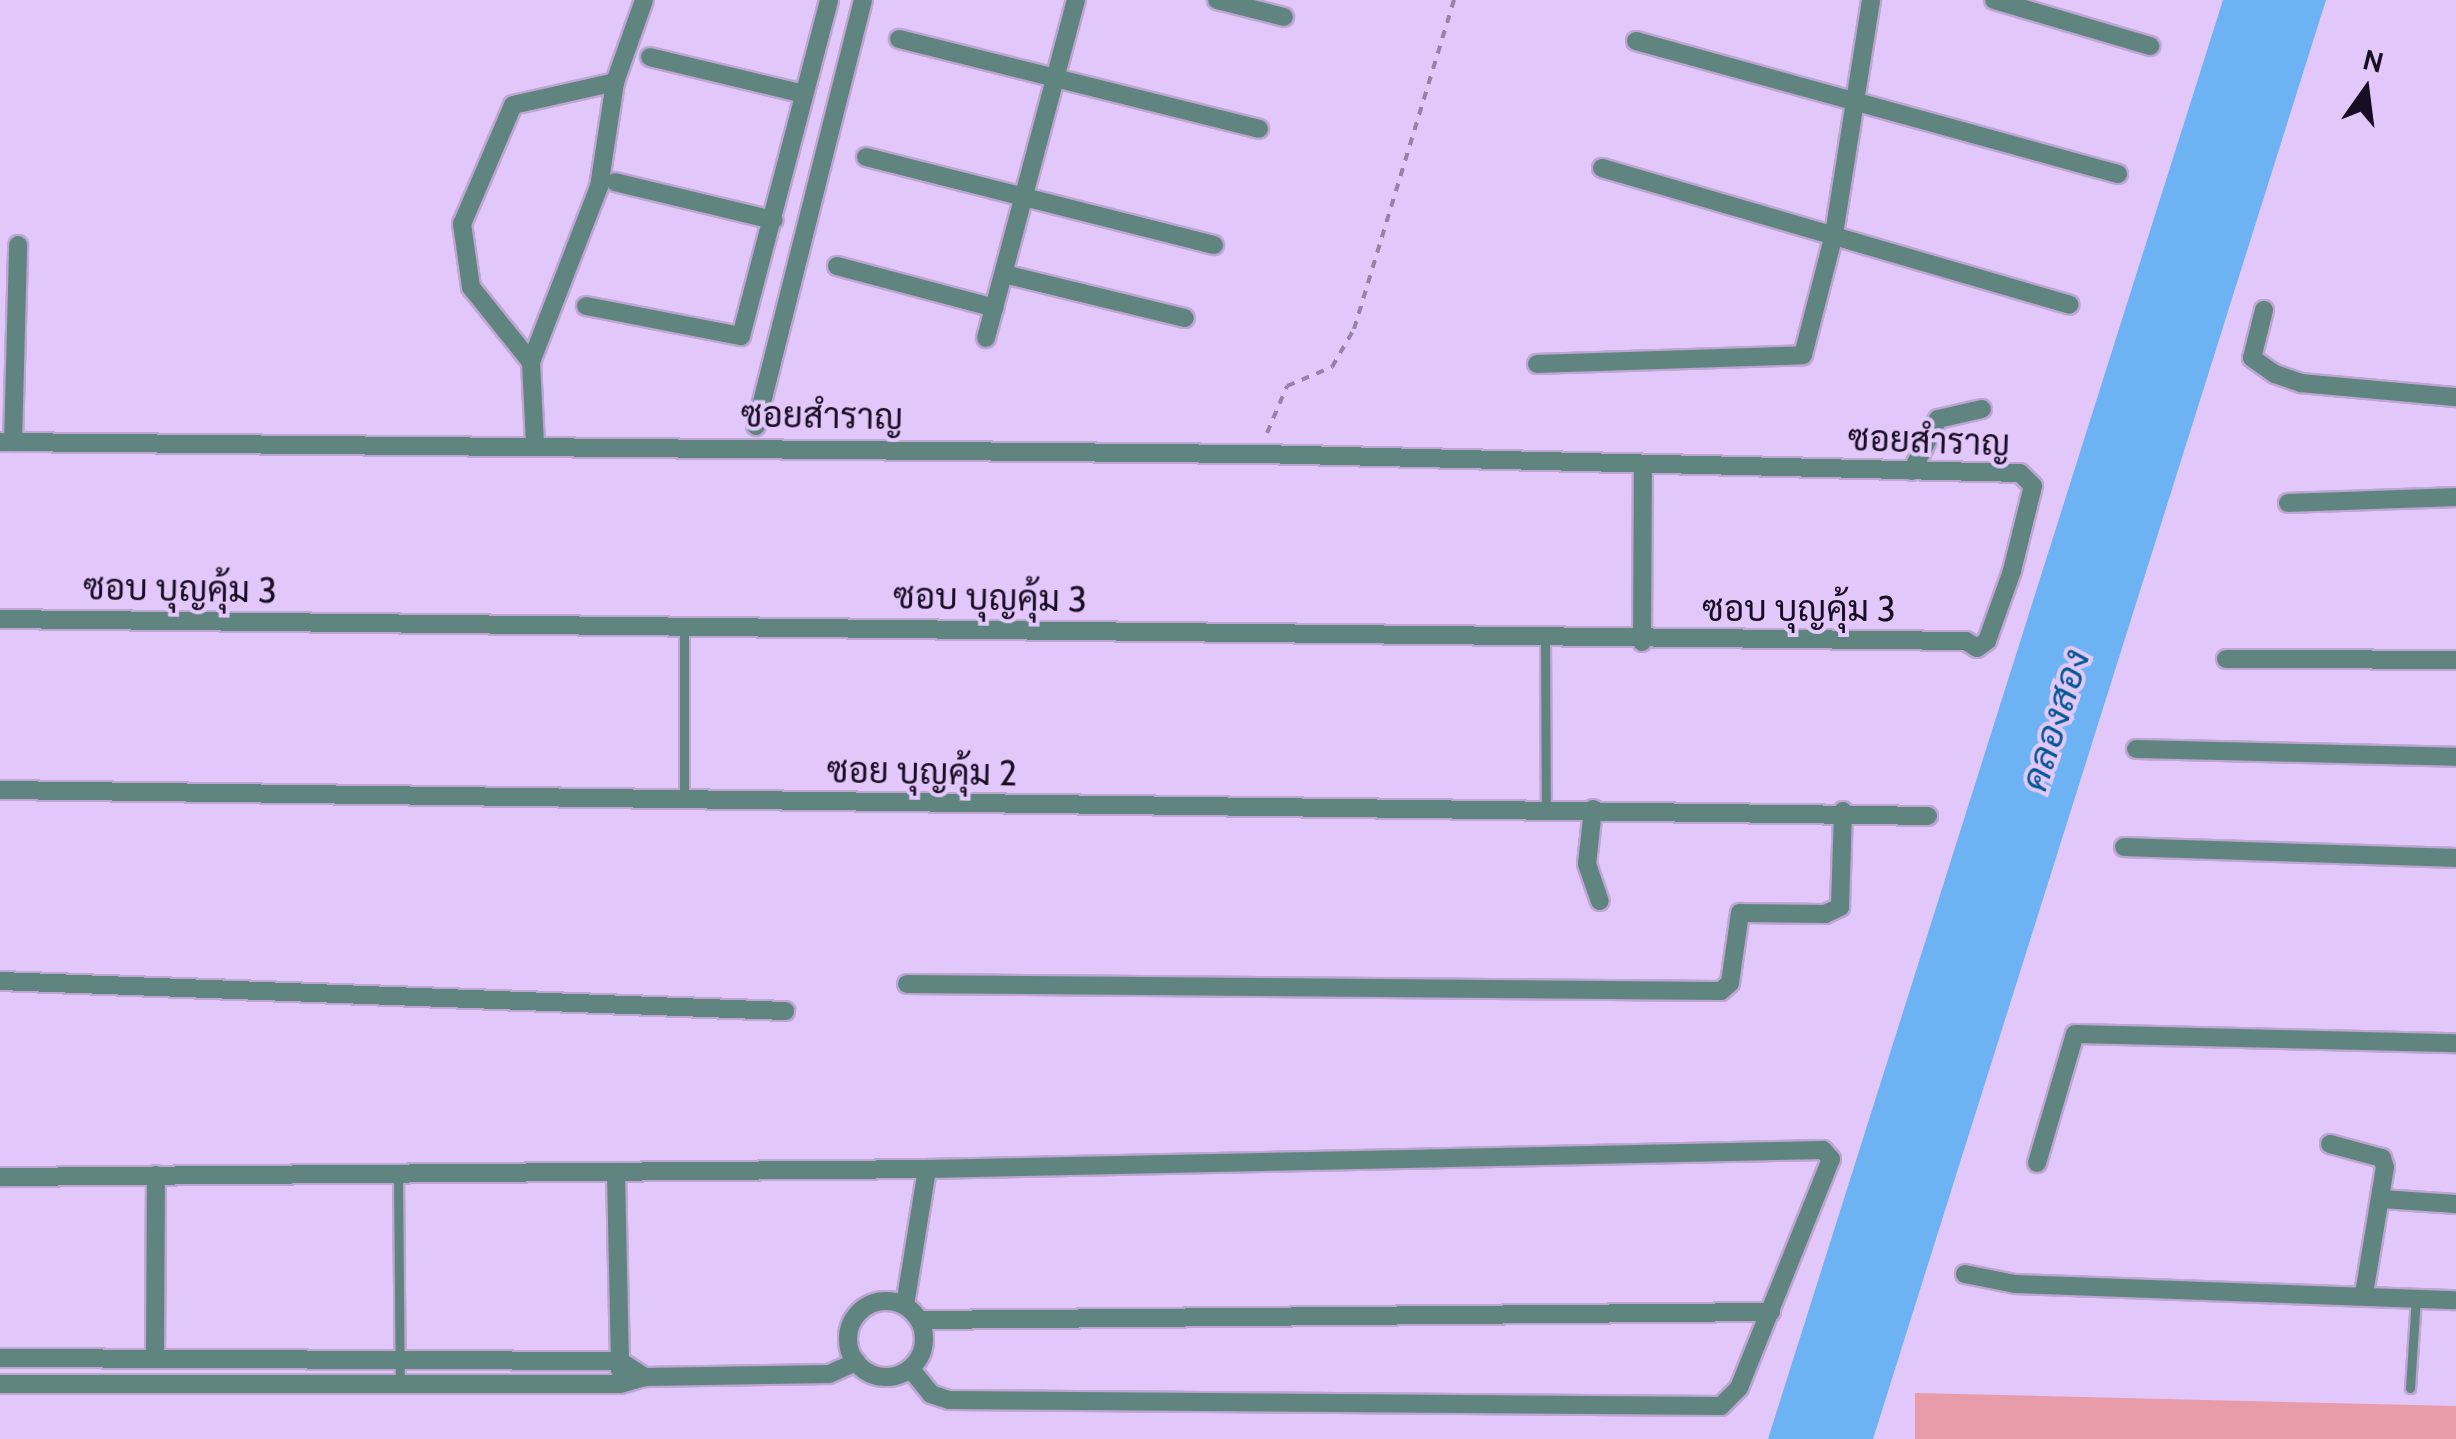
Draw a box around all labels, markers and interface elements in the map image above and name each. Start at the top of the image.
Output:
north arrow [2316,40,2416,140]
text: N [2360,42,2387,80]
street label: ซอยสำราญ [740,394,904,438]
street label: ซอยสำราญ [1847,417,2011,465]
street label: ซอบ บุญคุ้ม 3 [83,566,277,612]
street label: ซอบ บุญคุ้ม 3 [893,575,1087,621]
street label: ซอบ บุญคุ้ม 3 [1702,588,1896,630]
water label: คลองสอง [2011,643,2099,797]
street label: ซอย บุญคุ้ม 2 [826,749,1018,795]

